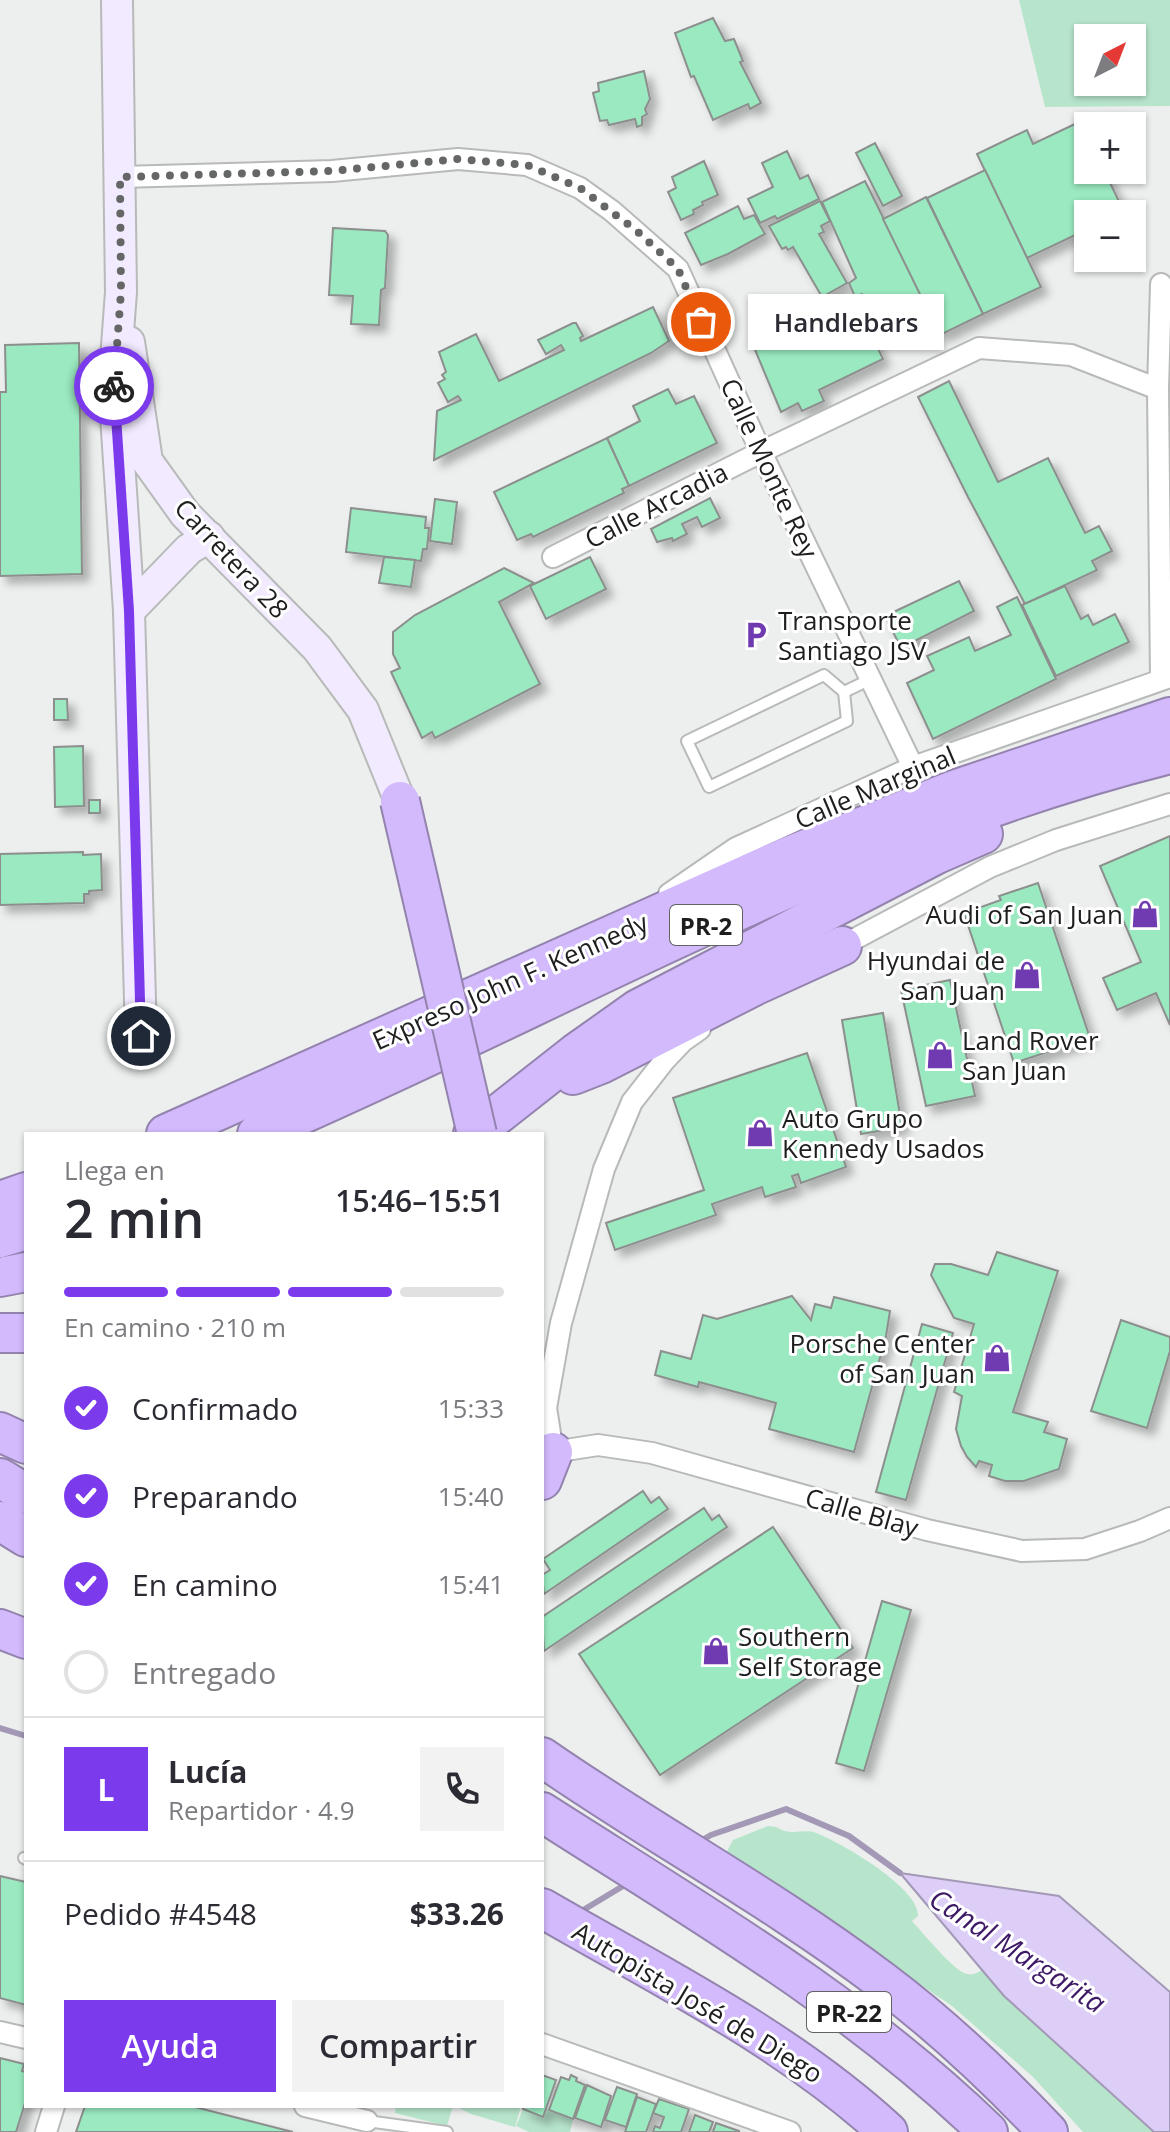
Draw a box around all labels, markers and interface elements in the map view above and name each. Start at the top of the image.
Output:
north arrow [1074,24,1146,96]
map controls [1074,24,1146,272]
button: + [1074,112,1146,184]
button: − [1074,200,1146,272]
pin [667,288,735,356]
callout: Handlebars [749,294,945,350]
icon: bag [679,300,723,344]
text: Handlebars [774,304,918,340]
courier [74,346,154,426]
icon: bike [92,364,136,408]
street label: Calle Monte Rey [713,372,828,565]
street label: Calle Arcadia [578,454,734,556]
street label: Carretera 28 [167,490,297,626]
place label: Transporte Santiago JSV [778,602,927,668]
parking icon: Transporte Santiago JSV [741,620,771,650]
street label: Calle Marginal [789,737,961,837]
place label: Audi of San Juan [926,896,1123,932]
shop icon: Audi of San Juan [1130,899,1160,929]
street label: Expreso John F. Kennedy [366,904,654,1058]
road number: PR-2 [670,905,742,945]
place label: Hyundai de San Juan [867,942,1005,1008]
shop icon: Hyundai de San Juan [1012,960,1042,990]
pin [107,1002,175,1070]
icon: home [119,1014,163,1058]
place label: Land Rover San Juan [962,1022,1099,1088]
shop icon: Land Rover San Juan [925,1040,955,1070]
place label: Auto Grupo Kennedy Usados [782,1100,984,1166]
shop icon: Auto Grupo Kennedy Usados [745,1118,775,1148]
text: Llega en [64,1152,165,1188]
text: 15:46–15:51 [335,1180,504,1221]
text: 2 min [64,1182,204,1253]
text: En camino · 210 m [64,1309,286,1345]
place label: Porsche Center of San Juan [790,1325,975,1391]
shop icon: Porsche Center of San Juan [982,1343,1012,1373]
icon: check [64,1386,108,1430]
text: Confirmado [132,1388,298,1429]
text: 15:33 [438,1390,504,1426]
icon: check [64,1474,108,1518]
text: Preparando [132,1476,298,1517]
text: 15:40 [438,1478,504,1514]
street label: Calle Blay [801,1479,924,1546]
icon: check [64,1562,108,1606]
text: En camino [132,1564,278,1605]
text: 15:41 [438,1566,504,1602]
place label: Southern Self Storage [738,1618,882,1684]
shop icon: Southern Self Storage [701,1636,731,1666]
text: Entregado [132,1652,276,1693]
button: phone [420,1747,504,1831]
text: Lucía [168,1751,247,1792]
text: L [98,1769,114,1810]
text: Repartidor · 4.9 [168,1792,355,1828]
water label: Canal Margarita [923,1879,1113,2021]
text: Pedido #4548 [64,1893,257,1934]
text: $33.26 [410,1893,504,1934]
street label: Autopista José de Diego [566,1913,830,2091]
road number: PR-22 [807,1992,891,2032]
button: Ayuda [64,2000,276,2092]
button: Compartir [292,2000,504,2092]

